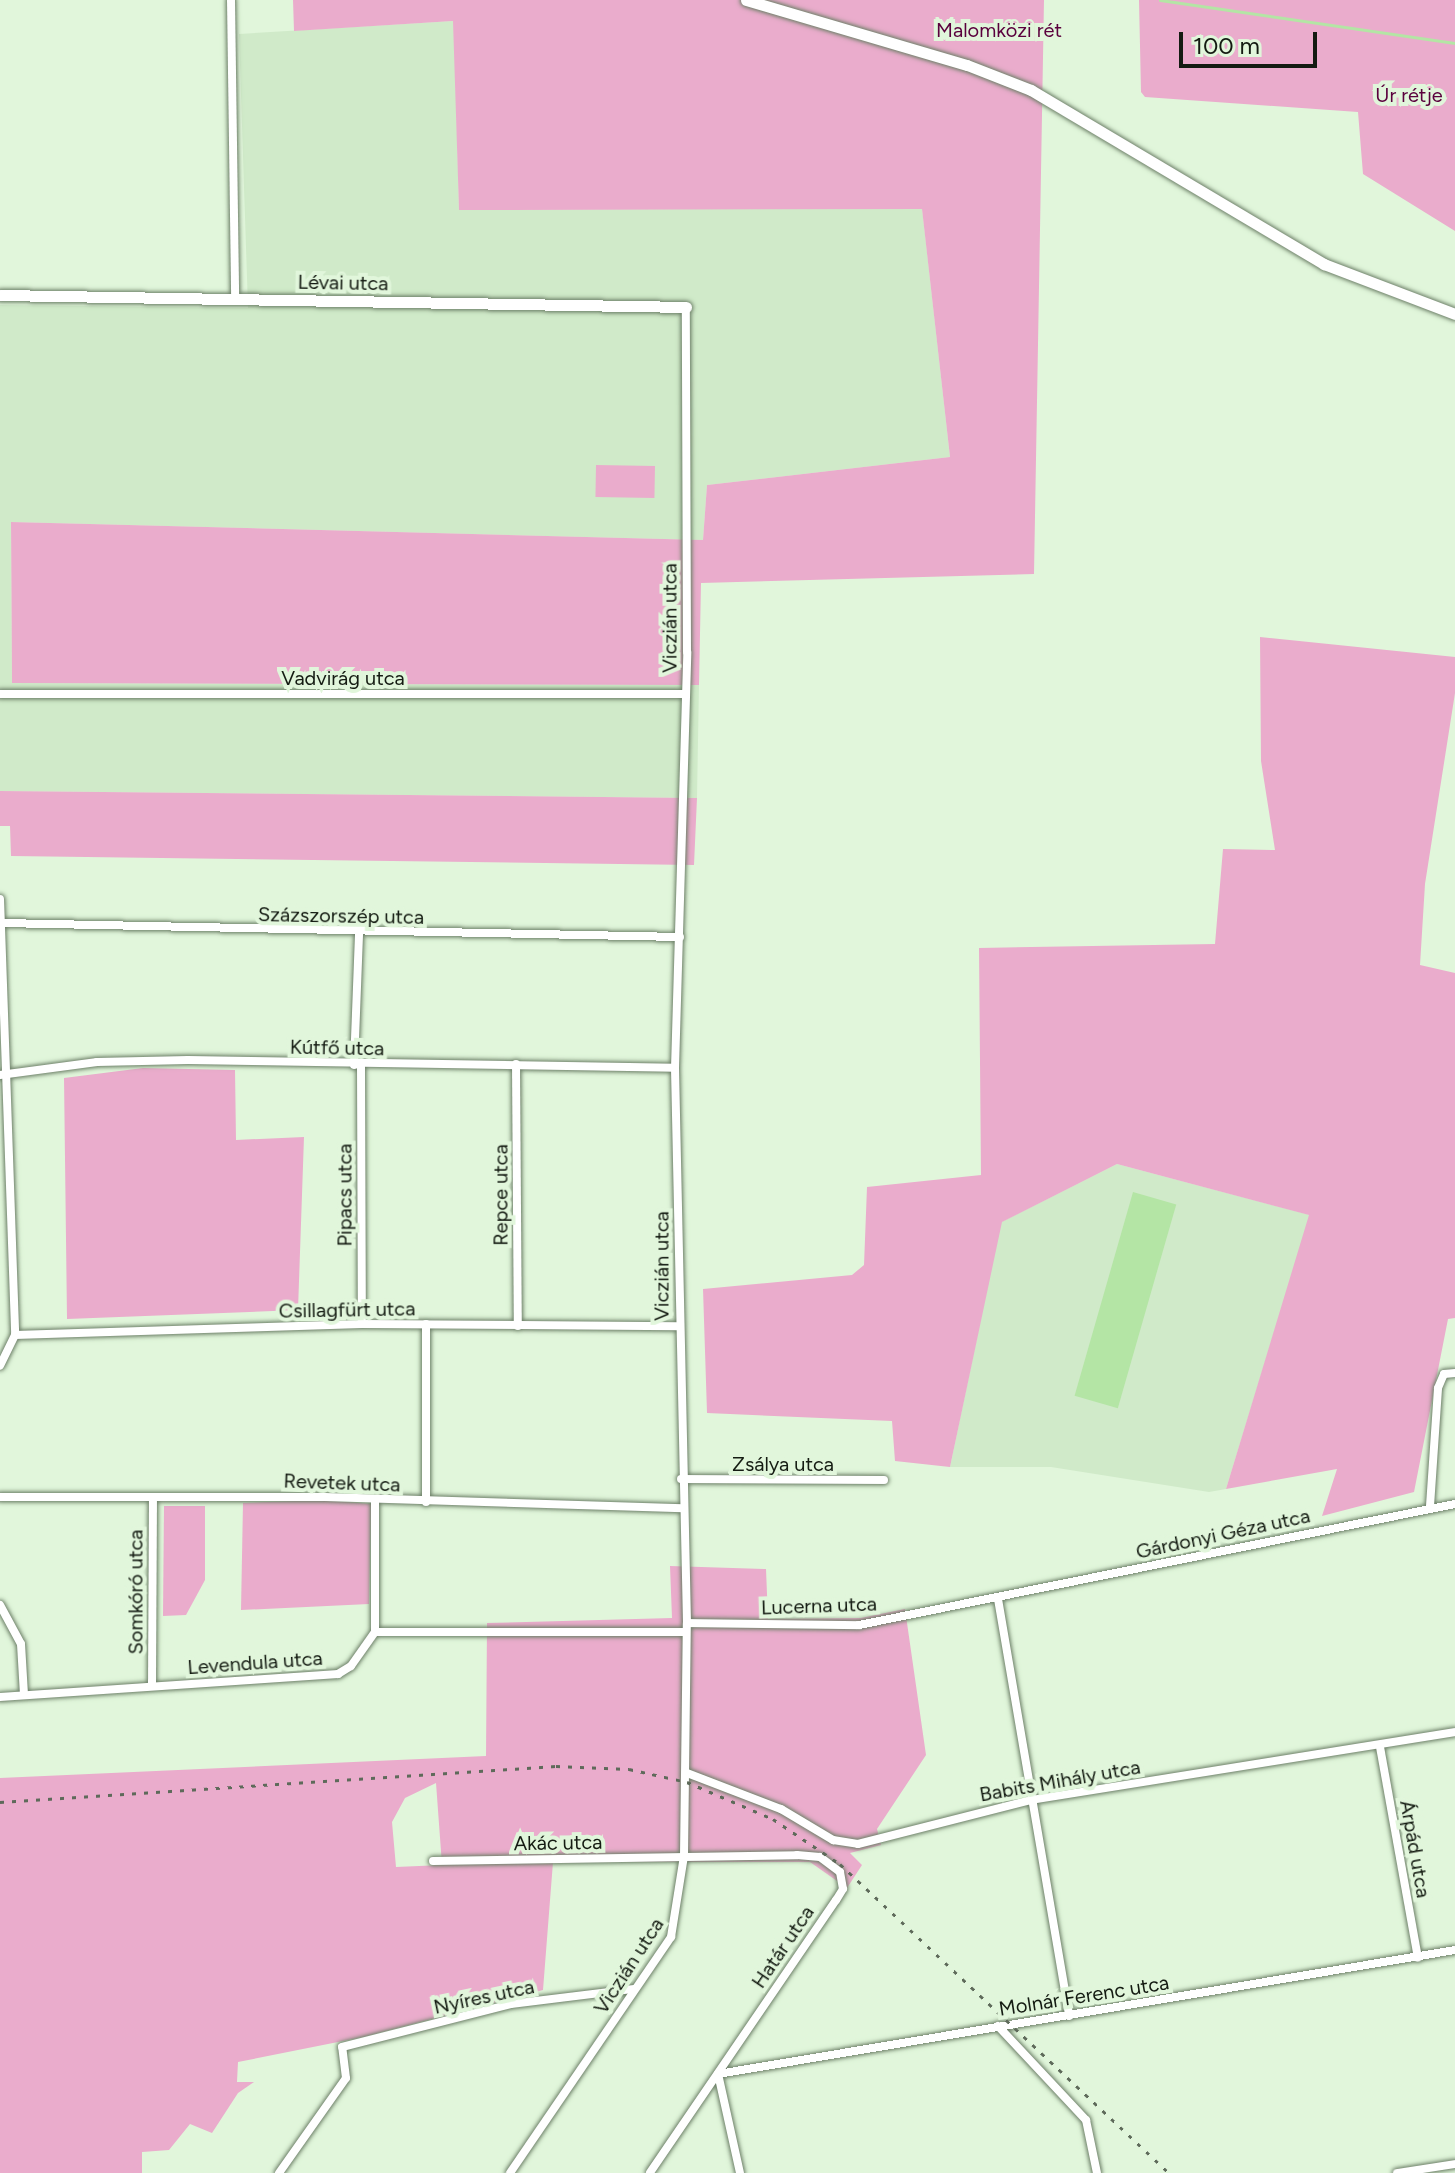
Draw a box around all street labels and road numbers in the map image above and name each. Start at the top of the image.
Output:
street label: Lévai utca [297,270,389,296]
street label: Viczián utca [658,563,682,673]
street label: Vadvirág utca [281,666,405,690]
street label: Százszorszép utca [258,903,424,929]
street label: Kútfő utca [290,1035,384,1061]
street label: Pipacs utca [333,1143,357,1247]
street label: Repce utca [489,1144,513,1246]
street label: Viczián utca [650,1211,674,1321]
street label: Csillagfürt utca [278,1297,416,1323]
street label: Zsálya utca [732,1452,834,1476]
street label: Revetek utca [283,1469,401,1497]
street label: Gárdonyi Géza utca [1134,1504,1312,1564]
street label: Somkóró utca [124,1530,148,1654]
street label: Lucerna utca [761,1592,877,1620]
street label: Levendula utca [187,1646,323,1680]
street label: Babits Mihály utca [978,1755,1142,1807]
street label: Árpád utca [1395,1798,1435,1900]
street label: Akác utca [513,1830,603,1856]
street label: Határ utca [747,1901,819,1993]
street label: Viczián utca [589,1913,669,2019]
street label: Molnár Ferenc utca [997,1971,1171,2021]
street label: Nyíres utca [431,1975,537,2019]

